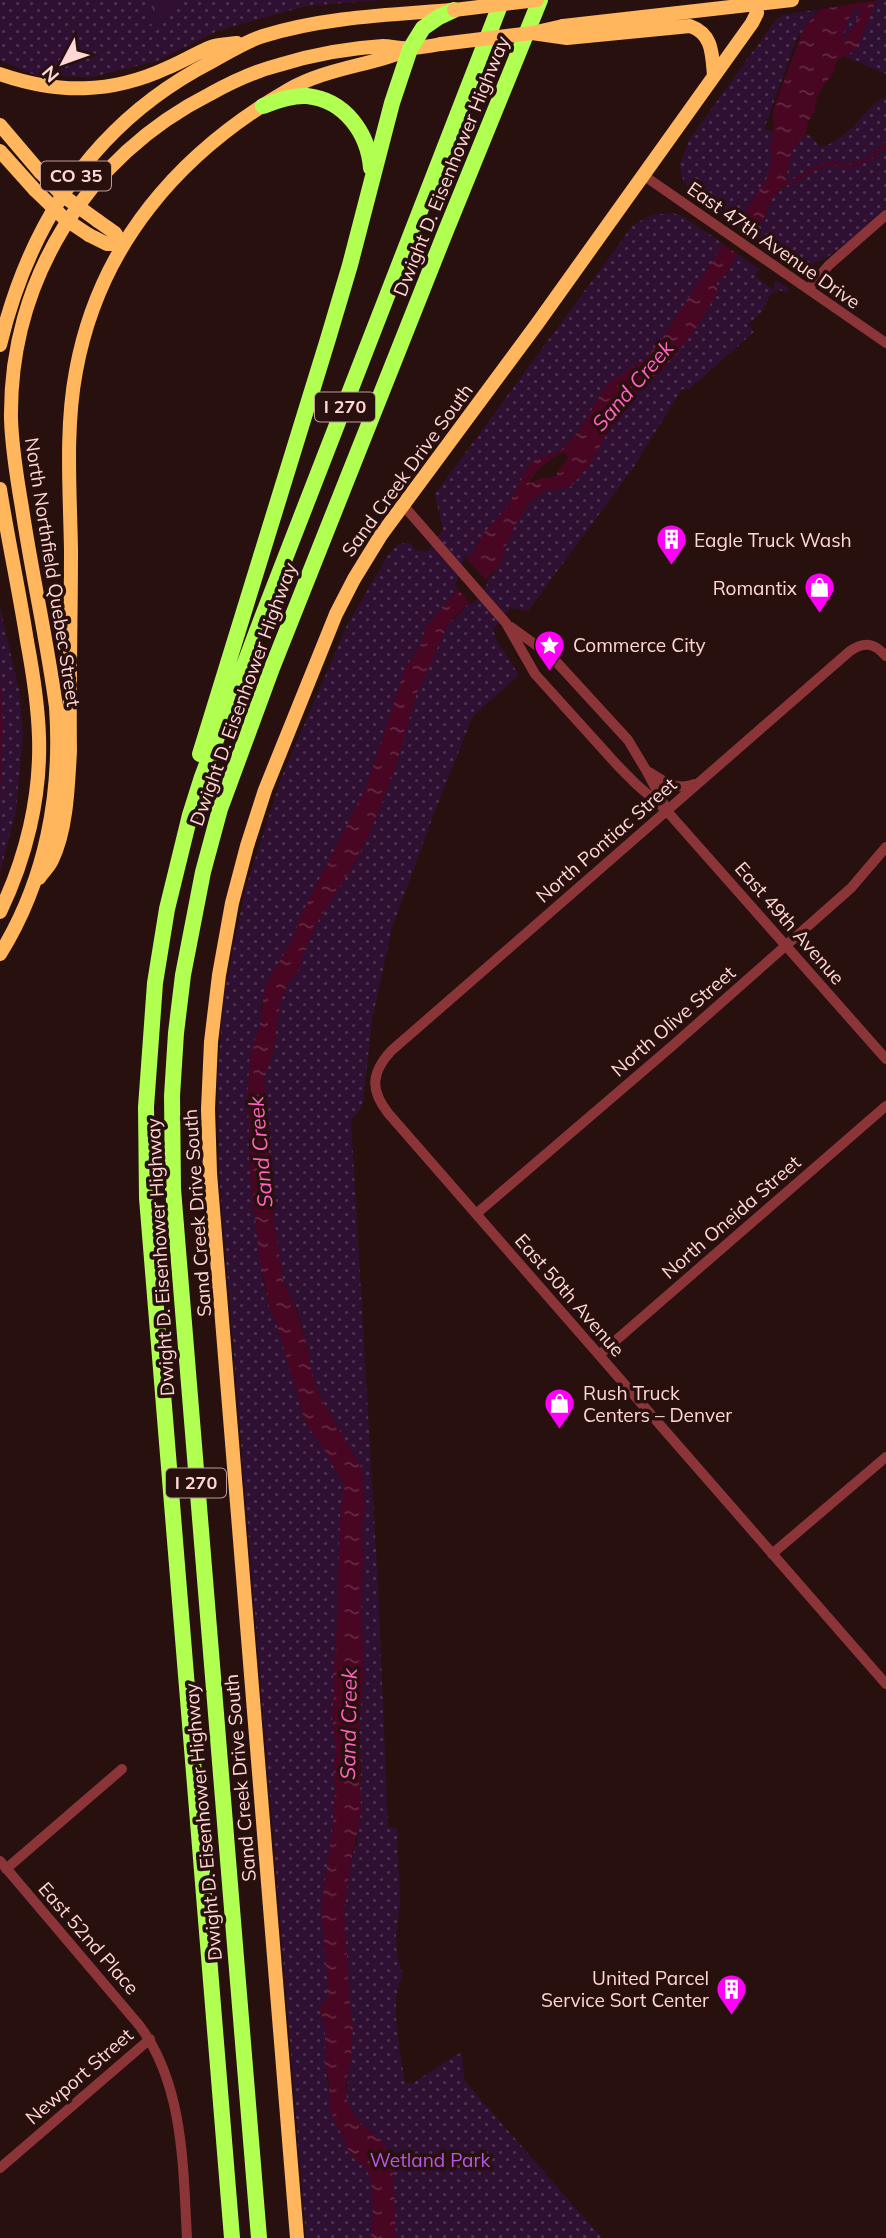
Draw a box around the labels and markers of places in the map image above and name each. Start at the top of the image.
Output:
building icon: Eagle Truck Wash [654,523,688,567]
place label: Eagle Truck Wash [694,528,852,552]
shop icon: Romantix [803,571,837,615]
place label: Romantix [713,576,797,600]
place icon: Commerce City [533,628,567,672]
place label: Commerce City [573,633,706,657]
place label: Rush Truck Centers – Denver [583,1381,732,1427]
shop icon: Rush Truck Centers – Denver [543,1387,577,1431]
place label: United Parcel Service Sort Center [541,1966,709,2012]
building icon: United Parcel Service Sort Center [715,1972,749,2016]

